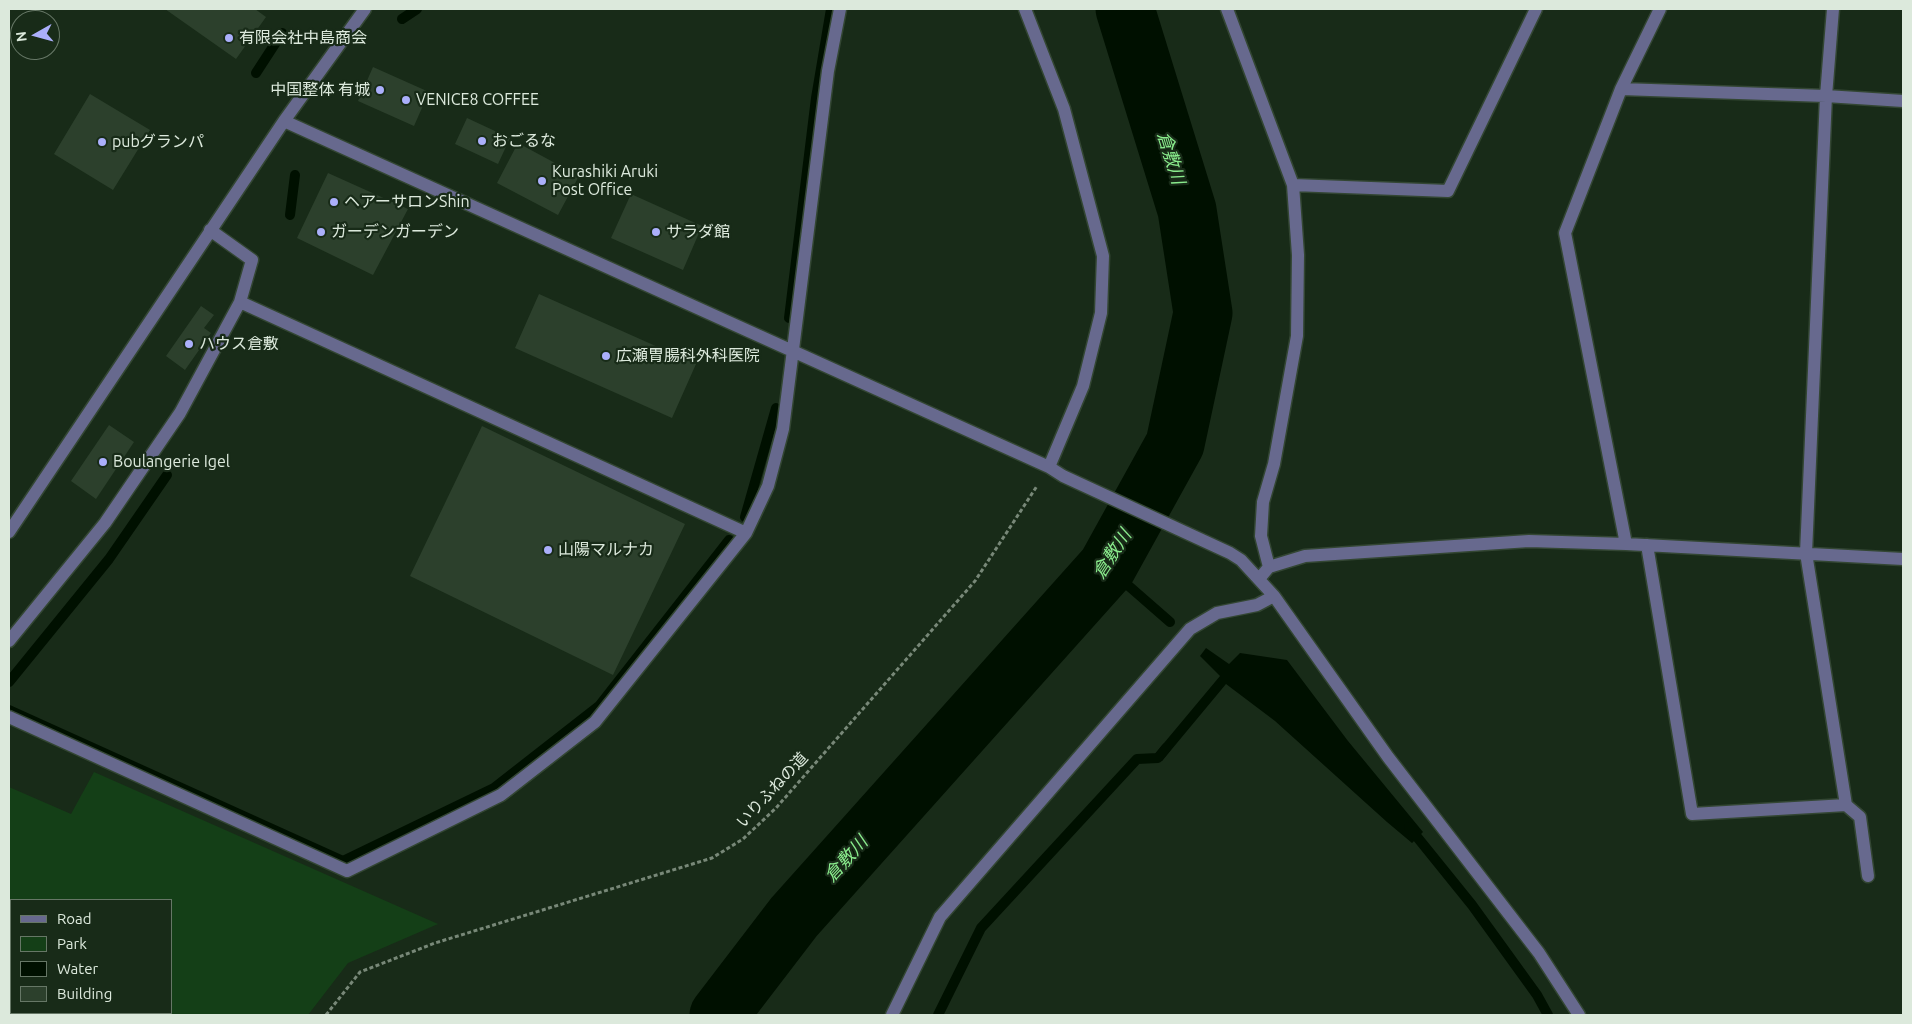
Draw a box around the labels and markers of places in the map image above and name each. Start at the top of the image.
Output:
place label: 有限会社中島商会 [239,28,367,48]
marker: 有限会社中島商会 [223,32,235,44]
place label: 中国整体 有城 [270,80,370,100]
marker: 中国整体 有城 [374,84,386,96]
place label: VENICE8 COFFEE [416,90,539,110]
marker: VENICE8 COFFEE [400,94,412,106]
place label: おごるな [492,131,556,151]
place label: pubグランパ [112,132,204,152]
marker: おごるな [476,135,488,147]
marker: pubグランパ [96,136,108,148]
place label: Kurashiki Aruki Post Office [552,162,658,200]
marker: Kurashiki Aruki Post Office [536,175,548,187]
place label: ヘアーサロンShin [344,192,470,212]
marker: ヘアーサロンShin [328,196,340,208]
place label: ガーデンガーデン [331,222,459,242]
place label: サラダ館 [666,222,730,242]
marker: ガーデンガーデン [315,226,327,238]
marker: サラダ館 [650,226,662,238]
place label: ハウス倉敷 [199,334,279,354]
marker: ハウス倉敷 [183,338,195,350]
place label: 広瀬胃腸科外科医院 [616,346,760,366]
marker: 広瀬胃腸科外科医院 [600,350,612,362]
place label: Boulangerie Igel [113,452,230,472]
marker: Boulangerie Igel [97,456,109,468]
place label: 山陽マルナカ [558,540,654,560]
marker: 山陽マルナカ [542,544,554,556]

